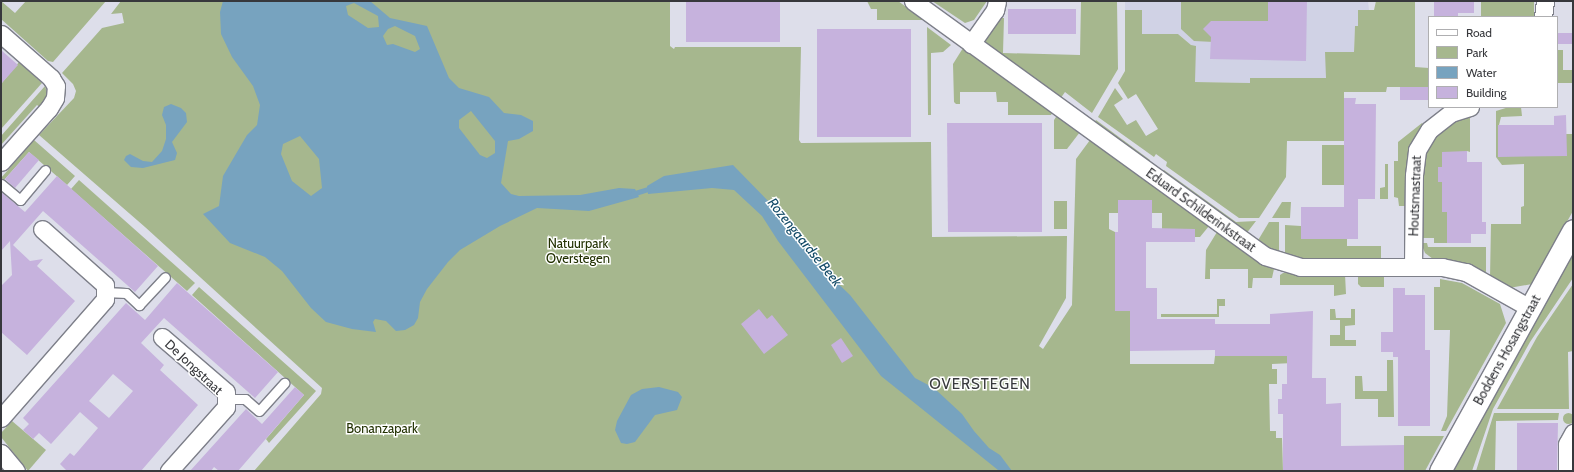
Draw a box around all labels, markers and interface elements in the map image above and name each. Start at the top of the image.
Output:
legend [1428,16,1558,108]
text: Road [1466,25,1492,40]
text: Park [1466,45,1488,60]
text: Water [1466,65,1496,80]
text: Building [1466,85,1507,100]
street label: Houtsmastraat [1406,155,1424,237]
street label: Eduard Schilderinkstraat [1143,165,1259,255]
water label: Rozengaardse Beek [764,194,846,290]
park label: Natuurpark Overstegen [546,236,610,267]
street label: Boddens Hosangstraat [1470,292,1544,408]
street label: De Jongstraat [162,336,226,398]
district label: OVERSTEGEN [929,376,1031,394]
park label: Bonanzapark [346,420,418,436]

